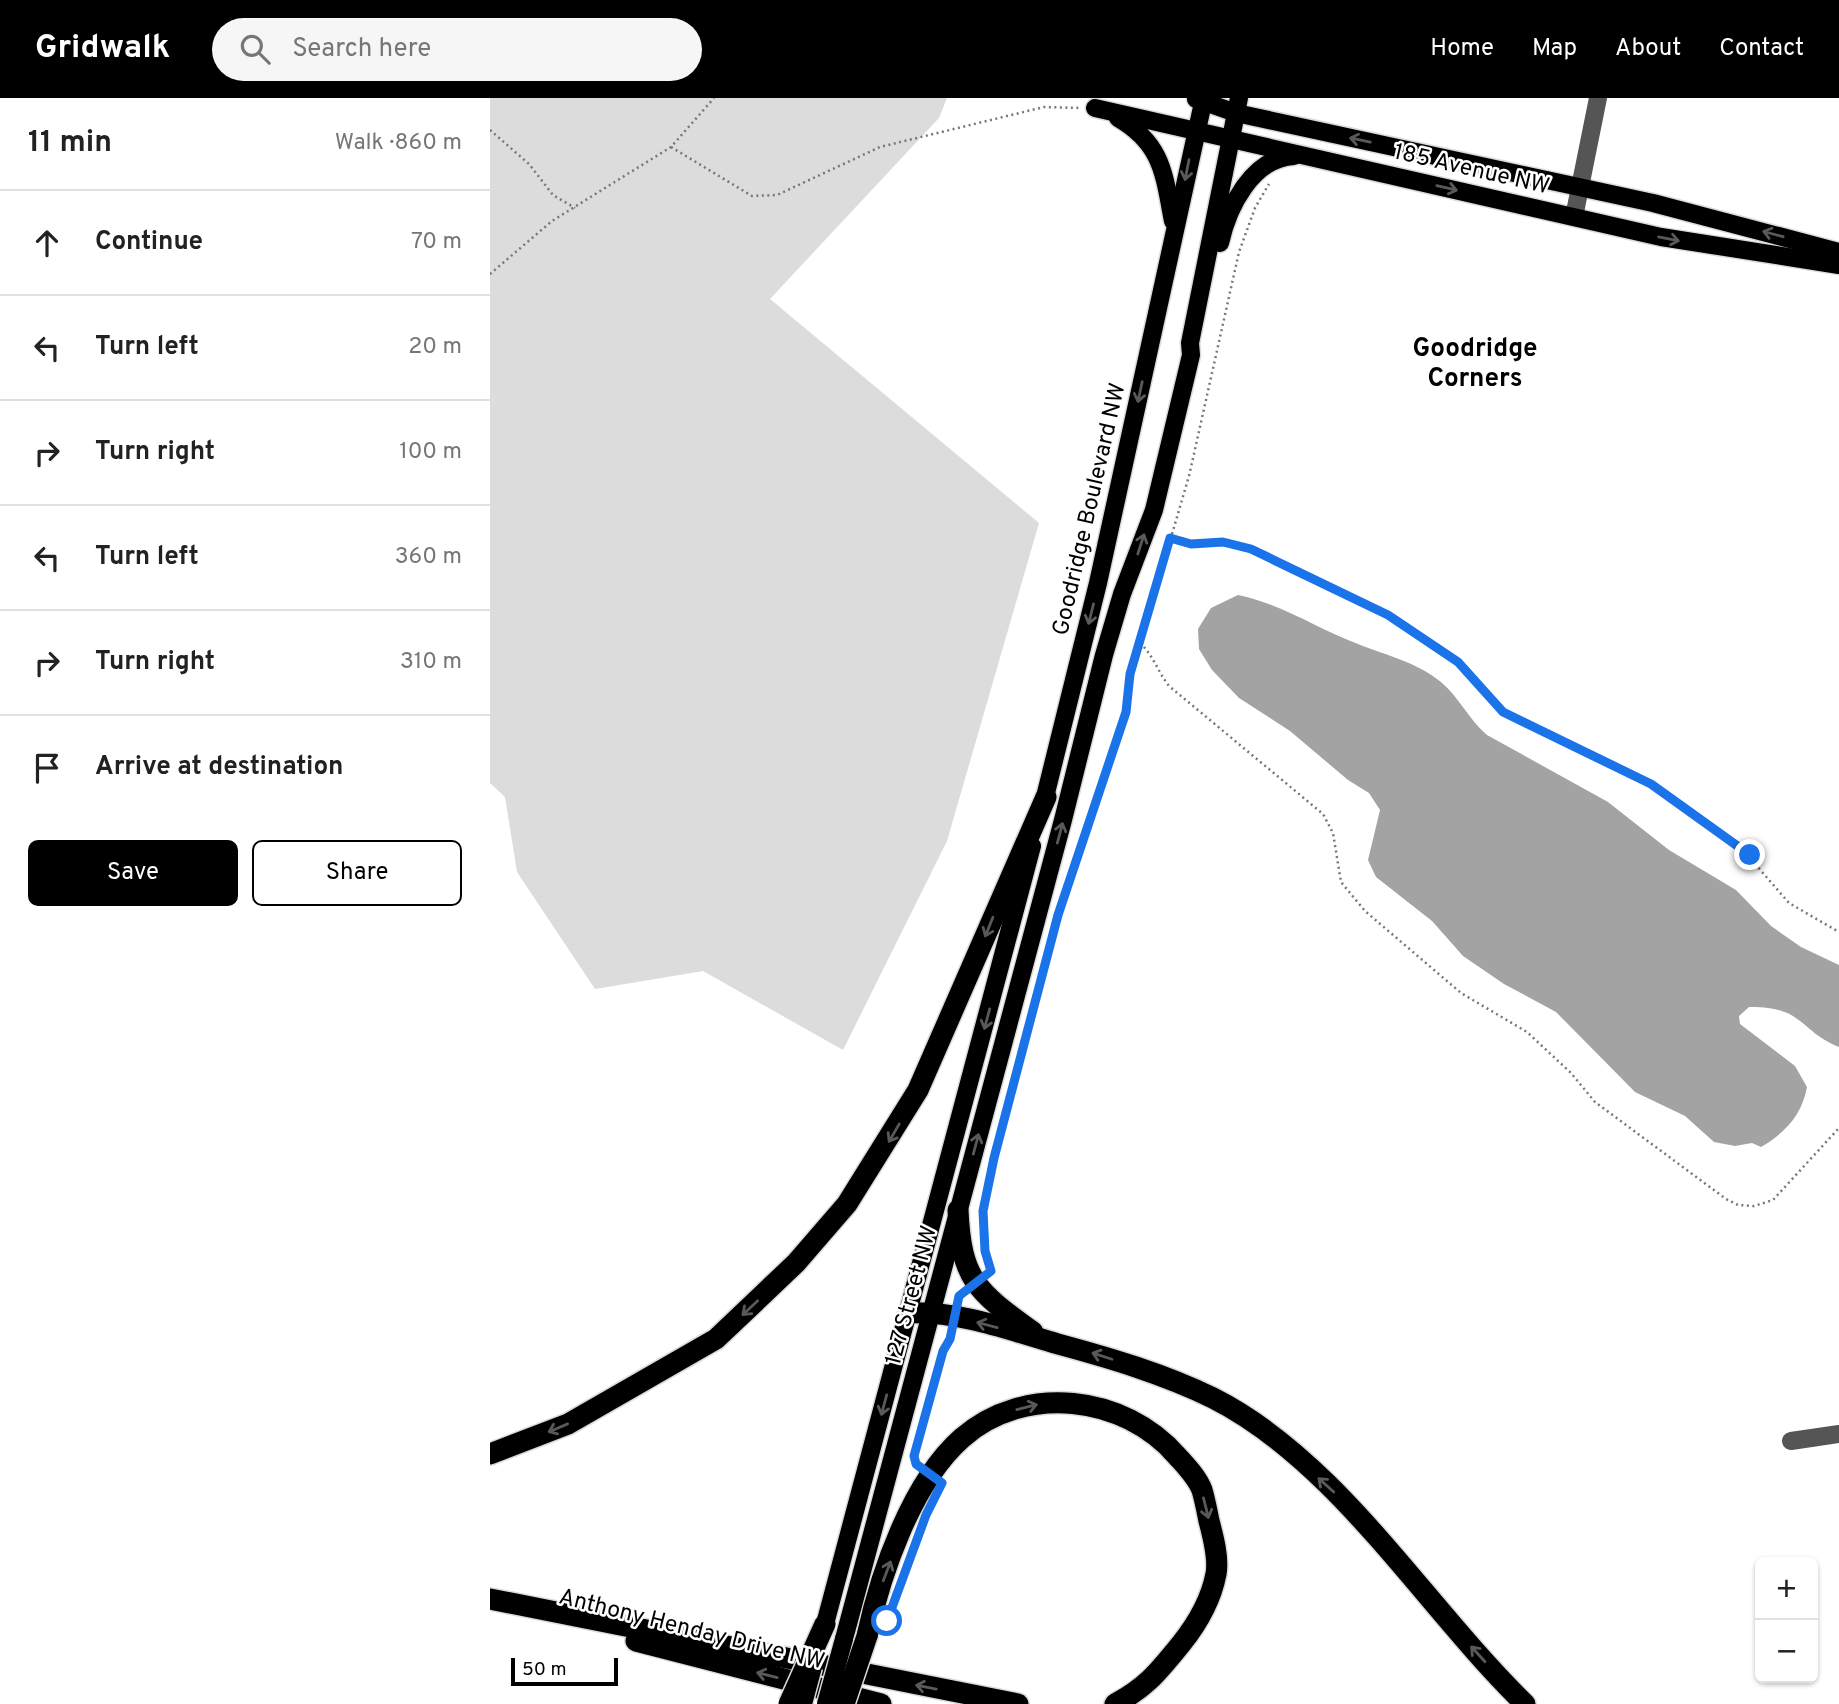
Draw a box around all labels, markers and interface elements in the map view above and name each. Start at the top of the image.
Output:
search box [212,18,702,81]
text: Gridwalk [35,28,170,70]
icon: search [236,30,274,68]
text: Search here [292,33,431,66]
text: Home [1430,34,1494,64]
text: Map [1532,34,1577,64]
text: About [1615,34,1681,64]
text: Contact [1719,34,1804,64]
text: 11 min [28,125,112,162]
text: Walk · 860 m [335,129,462,158]
one-way arrow [1349,132,1372,146]
street label: 185 Avenue NW [1391,138,1552,202]
one-way arrow [1180,158,1193,181]
one-way arrow [1435,182,1458,195]
icon: ahead [28,224,66,262]
text: Continue [95,226,203,259]
one-way arrow [1762,226,1784,239]
text: 70 m [411,228,462,257]
one-way arrow [1657,232,1680,246]
icon: left [28,329,66,367]
text: Turn left [95,331,199,364]
text: 20 m [408,333,462,362]
district label: Goodridge Corners [1413,333,1537,396]
one-way arrow [1133,380,1146,403]
street label: Goodridge Boulevard NW [1047,381,1134,639]
icon: right [28,434,66,472]
text: Turn right [95,436,215,469]
text: 100 m [399,438,462,467]
one-way arrow [1136,533,1148,555]
icon: left [28,539,66,577]
text: Turn left [95,541,199,574]
text: 360 m [395,543,462,572]
one-way arrow [1084,603,1097,625]
icon: right [28,644,66,682]
text: Turn right [95,646,215,679]
text: 310 m [400,648,462,677]
icon: arrive [28,749,66,787]
text: Arrive at destination [95,751,343,784]
one-way arrow [1054,822,1067,845]
route end [1734,839,1765,870]
button: Save [28,840,238,906]
button: Share [252,840,462,906]
one-way arrow [982,916,995,937]
one-way arrow [980,1008,993,1030]
one-way arrow [886,1123,900,1143]
one-way arrow [970,1133,983,1156]
street label: 127 Street NW [880,1223,945,1368]
one-way arrow [742,1300,759,1317]
one-way arrow [976,1318,999,1331]
one-way arrow [1092,1349,1114,1362]
one-way arrow [877,1393,890,1416]
one-way arrow [1015,1400,1038,1413]
one-way arrow [548,1423,569,1436]
one-way arrow [1318,1476,1335,1493]
one-way arrow [1200,1496,1213,1519]
map controls [1755,1557,1818,1683]
button: + [1755,1557,1818,1620]
one-way arrow [882,1561,894,1583]
street label: Anthony Henday Drive NW [556,1583,827,1677]
route start [871,1605,902,1636]
button: − [1755,1620,1818,1683]
one-way arrow [1470,1646,1487,1663]
scale bar [511,1655,618,1687]
text: 50 m [522,1658,567,1682]
one-way arrow [757,1668,779,1681]
one-way arrow [915,1680,938,1693]

